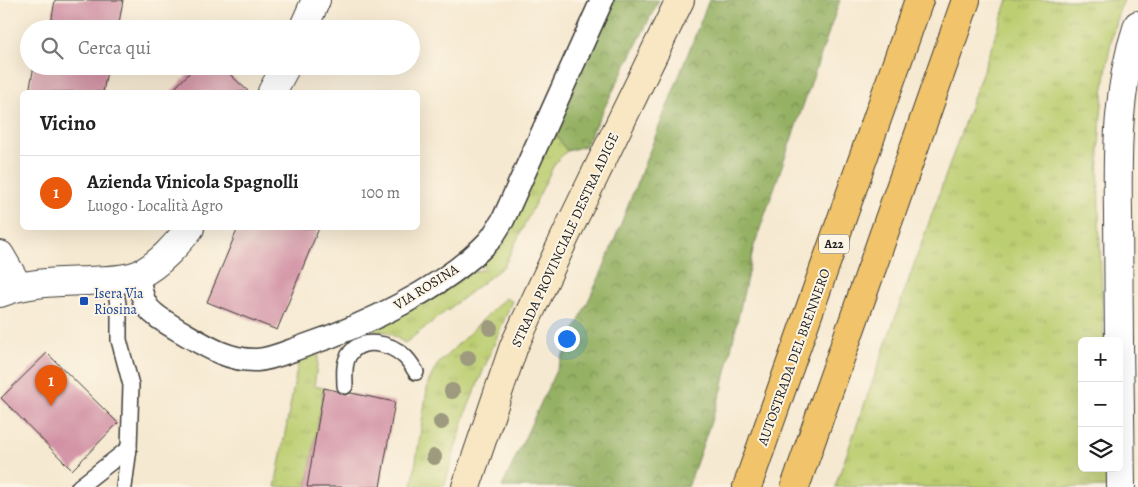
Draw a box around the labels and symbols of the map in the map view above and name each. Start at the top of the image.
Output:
street label: STRADA PROVINCIALE DESTRA ADIGE [507,130,623,350]
road number: A22 [819,234,849,253]
street label: VIA ROSINA [389,259,463,315]
street label: AUTOSTRADA DEL BRENNERO [753,266,835,449]
place label: Isera Via Riosina [94,284,144,319]
marker: Isera Via Riosina [78,295,90,307]
your location [554,326,580,352]
pin: 1 [35,365,67,406]

